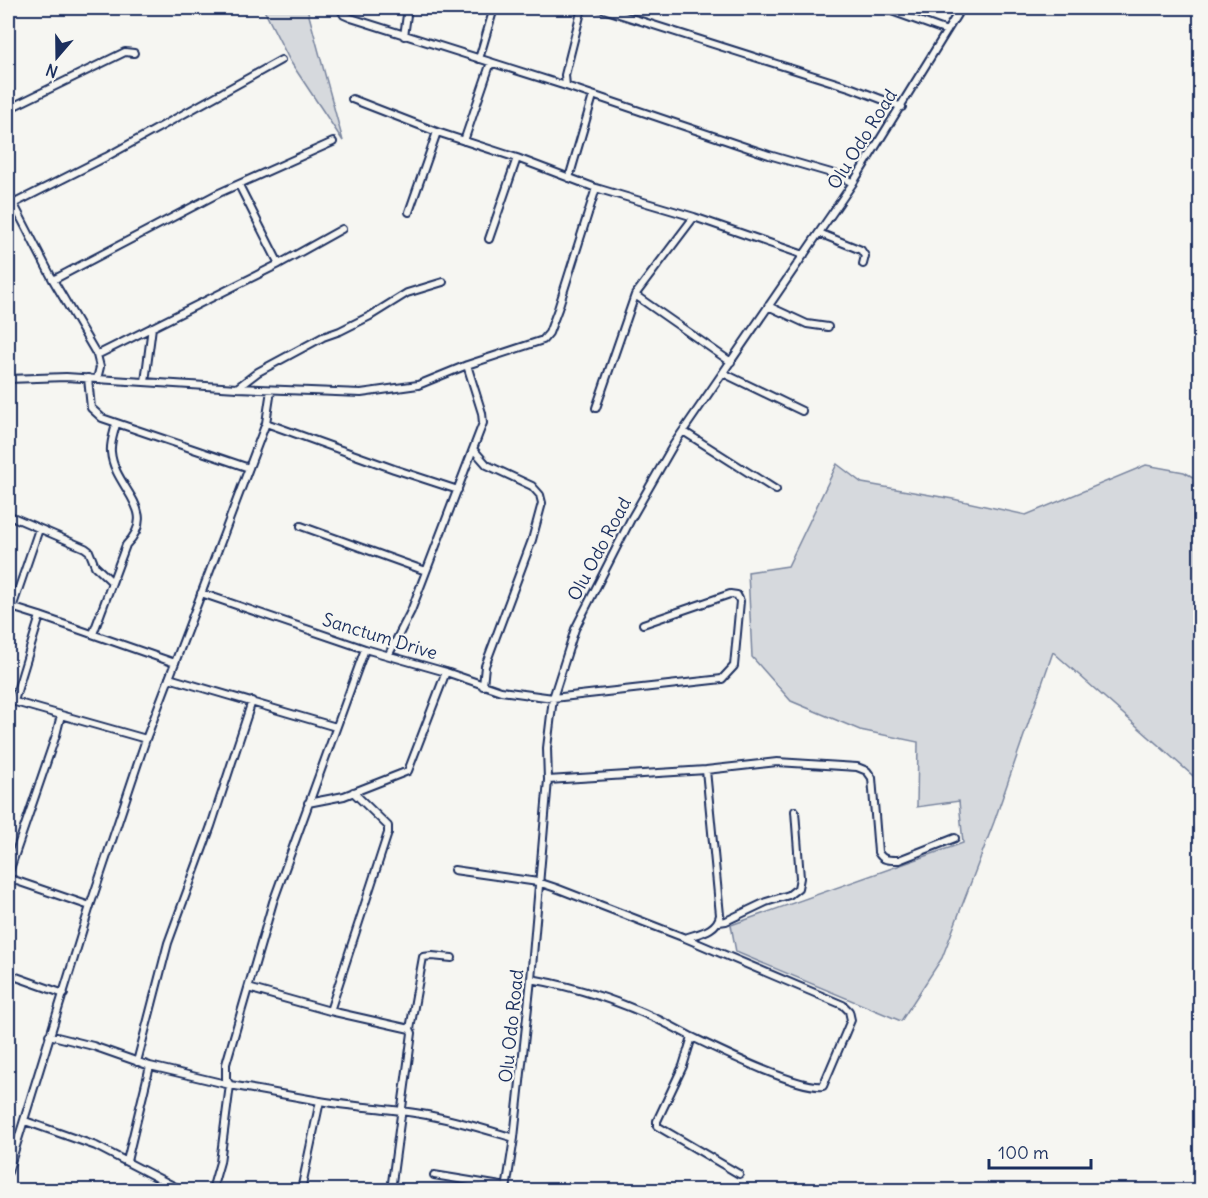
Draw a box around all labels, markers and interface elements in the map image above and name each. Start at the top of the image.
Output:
north arrow [27,27,87,87]
text: N [43,60,60,82]
street label: Olu Odo Road [822,84,902,193]
street label: Olu Odo Road [562,493,636,605]
street label: Sanctum Drive [320,608,440,664]
street label: Olu Odo Road [494,968,528,1084]
scale bar [989,1132,1091,1170]
text: 100 m [998,1141,1049,1164]

